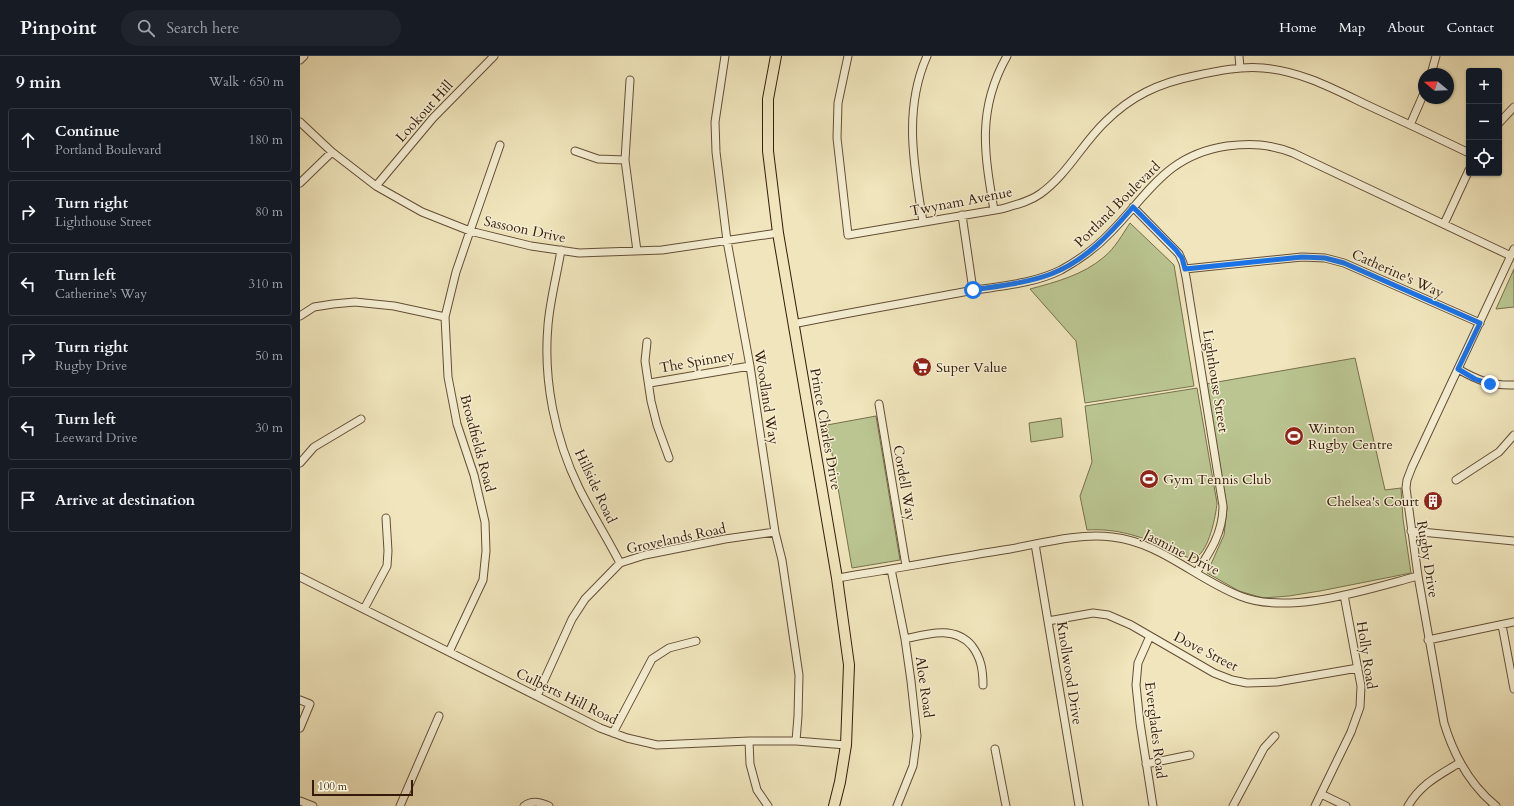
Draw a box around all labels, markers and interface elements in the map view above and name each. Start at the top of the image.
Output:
search box [121,10,401,46]
text: Pinpoint [20,15,97,41]
icon: search [135,17,157,39]
text: Search here [167,18,239,38]
text: Home [1279,18,1317,37]
text: Map [1339,18,1365,37]
text: About [1387,18,1424,37]
text: Contact [1446,18,1494,37]
north arrow [1418,68,1454,104]
map controls [1466,68,1502,176]
button: + [1466,68,1502,104]
text: 9 min [16,71,61,94]
text: Walk · 650 m [209,73,284,91]
street label: Lookout Hill [391,76,458,146]
button: − [1466,104,1502,140]
text: Continue [55,121,120,141]
icon: ahead [17,129,39,151]
text: 180 m [249,131,283,149]
button: locate [1466,140,1502,176]
text: Portland Boulevard [55,141,161,159]
street label: Portland Boulevard [1070,157,1165,252]
street label: Twynam Avenue [908,182,1014,221]
text: Turn right [55,193,128,213]
icon: right [17,201,39,223]
text: 80 m [255,203,283,221]
street label: Sassoon Drive [482,212,568,247]
text: Lighthouse Street [55,213,151,231]
street label: Catherine's Way [1349,245,1447,303]
text: Turn left [55,265,116,285]
icon: left [17,273,39,295]
text: 310 m [249,275,283,293]
route start [964,281,982,299]
text: Catherine's Way [55,285,147,303]
street label: Lighthouse Street [1198,328,1233,434]
text: Turn right [55,337,128,357]
icon: right [17,345,39,367]
street label: The Spinney [658,345,737,377]
text: 50 m [255,347,283,365]
street label: Woodland Way [749,347,783,446]
supermarket icon: Super Value [911,356,933,378]
text: Rugby Drive [55,357,127,375]
place label: Super Value [936,358,1007,377]
street label: Prince Charles Drive [805,367,846,492]
route end [1481,375,1499,393]
street label: Broadfields Road [455,392,500,494]
text: Turn left [55,409,116,429]
icon: left [17,417,39,439]
text: 30 m [255,419,283,437]
place label: Winton Rugby Centre [1307,419,1393,454]
sports icon: Winton Rugby Centre [1283,425,1305,447]
text: Leeward Drive [55,429,137,447]
street label: Cordell Way [888,444,921,523]
street label: Hillside Road [570,446,621,527]
sports icon: Gym Tennis Club [1138,468,1160,490]
place label: Gym Tennis Club [1163,470,1271,489]
icon: arrive [17,489,39,511]
text: Arrive at destination [55,490,195,510]
building icon: Chelsea's Court [1422,490,1444,512]
place label: Chelsea's Court [1326,492,1420,511]
street label: Grovelands Road [625,519,728,558]
street label: Rugby Drive [1412,519,1443,599]
street label: Jasmine Drive [1139,524,1223,580]
street label: Knollwood Drive [1052,620,1087,726]
street label: Holly Road [1352,620,1381,691]
street label: Dove Street [1170,627,1242,676]
street label: Aloe Road [911,655,938,720]
street label: Culberts Hill Road [513,664,621,730]
street label: Everglades Road [1140,680,1171,780]
scale bar [312,778,413,797]
text: 100 m [318,779,347,794]

